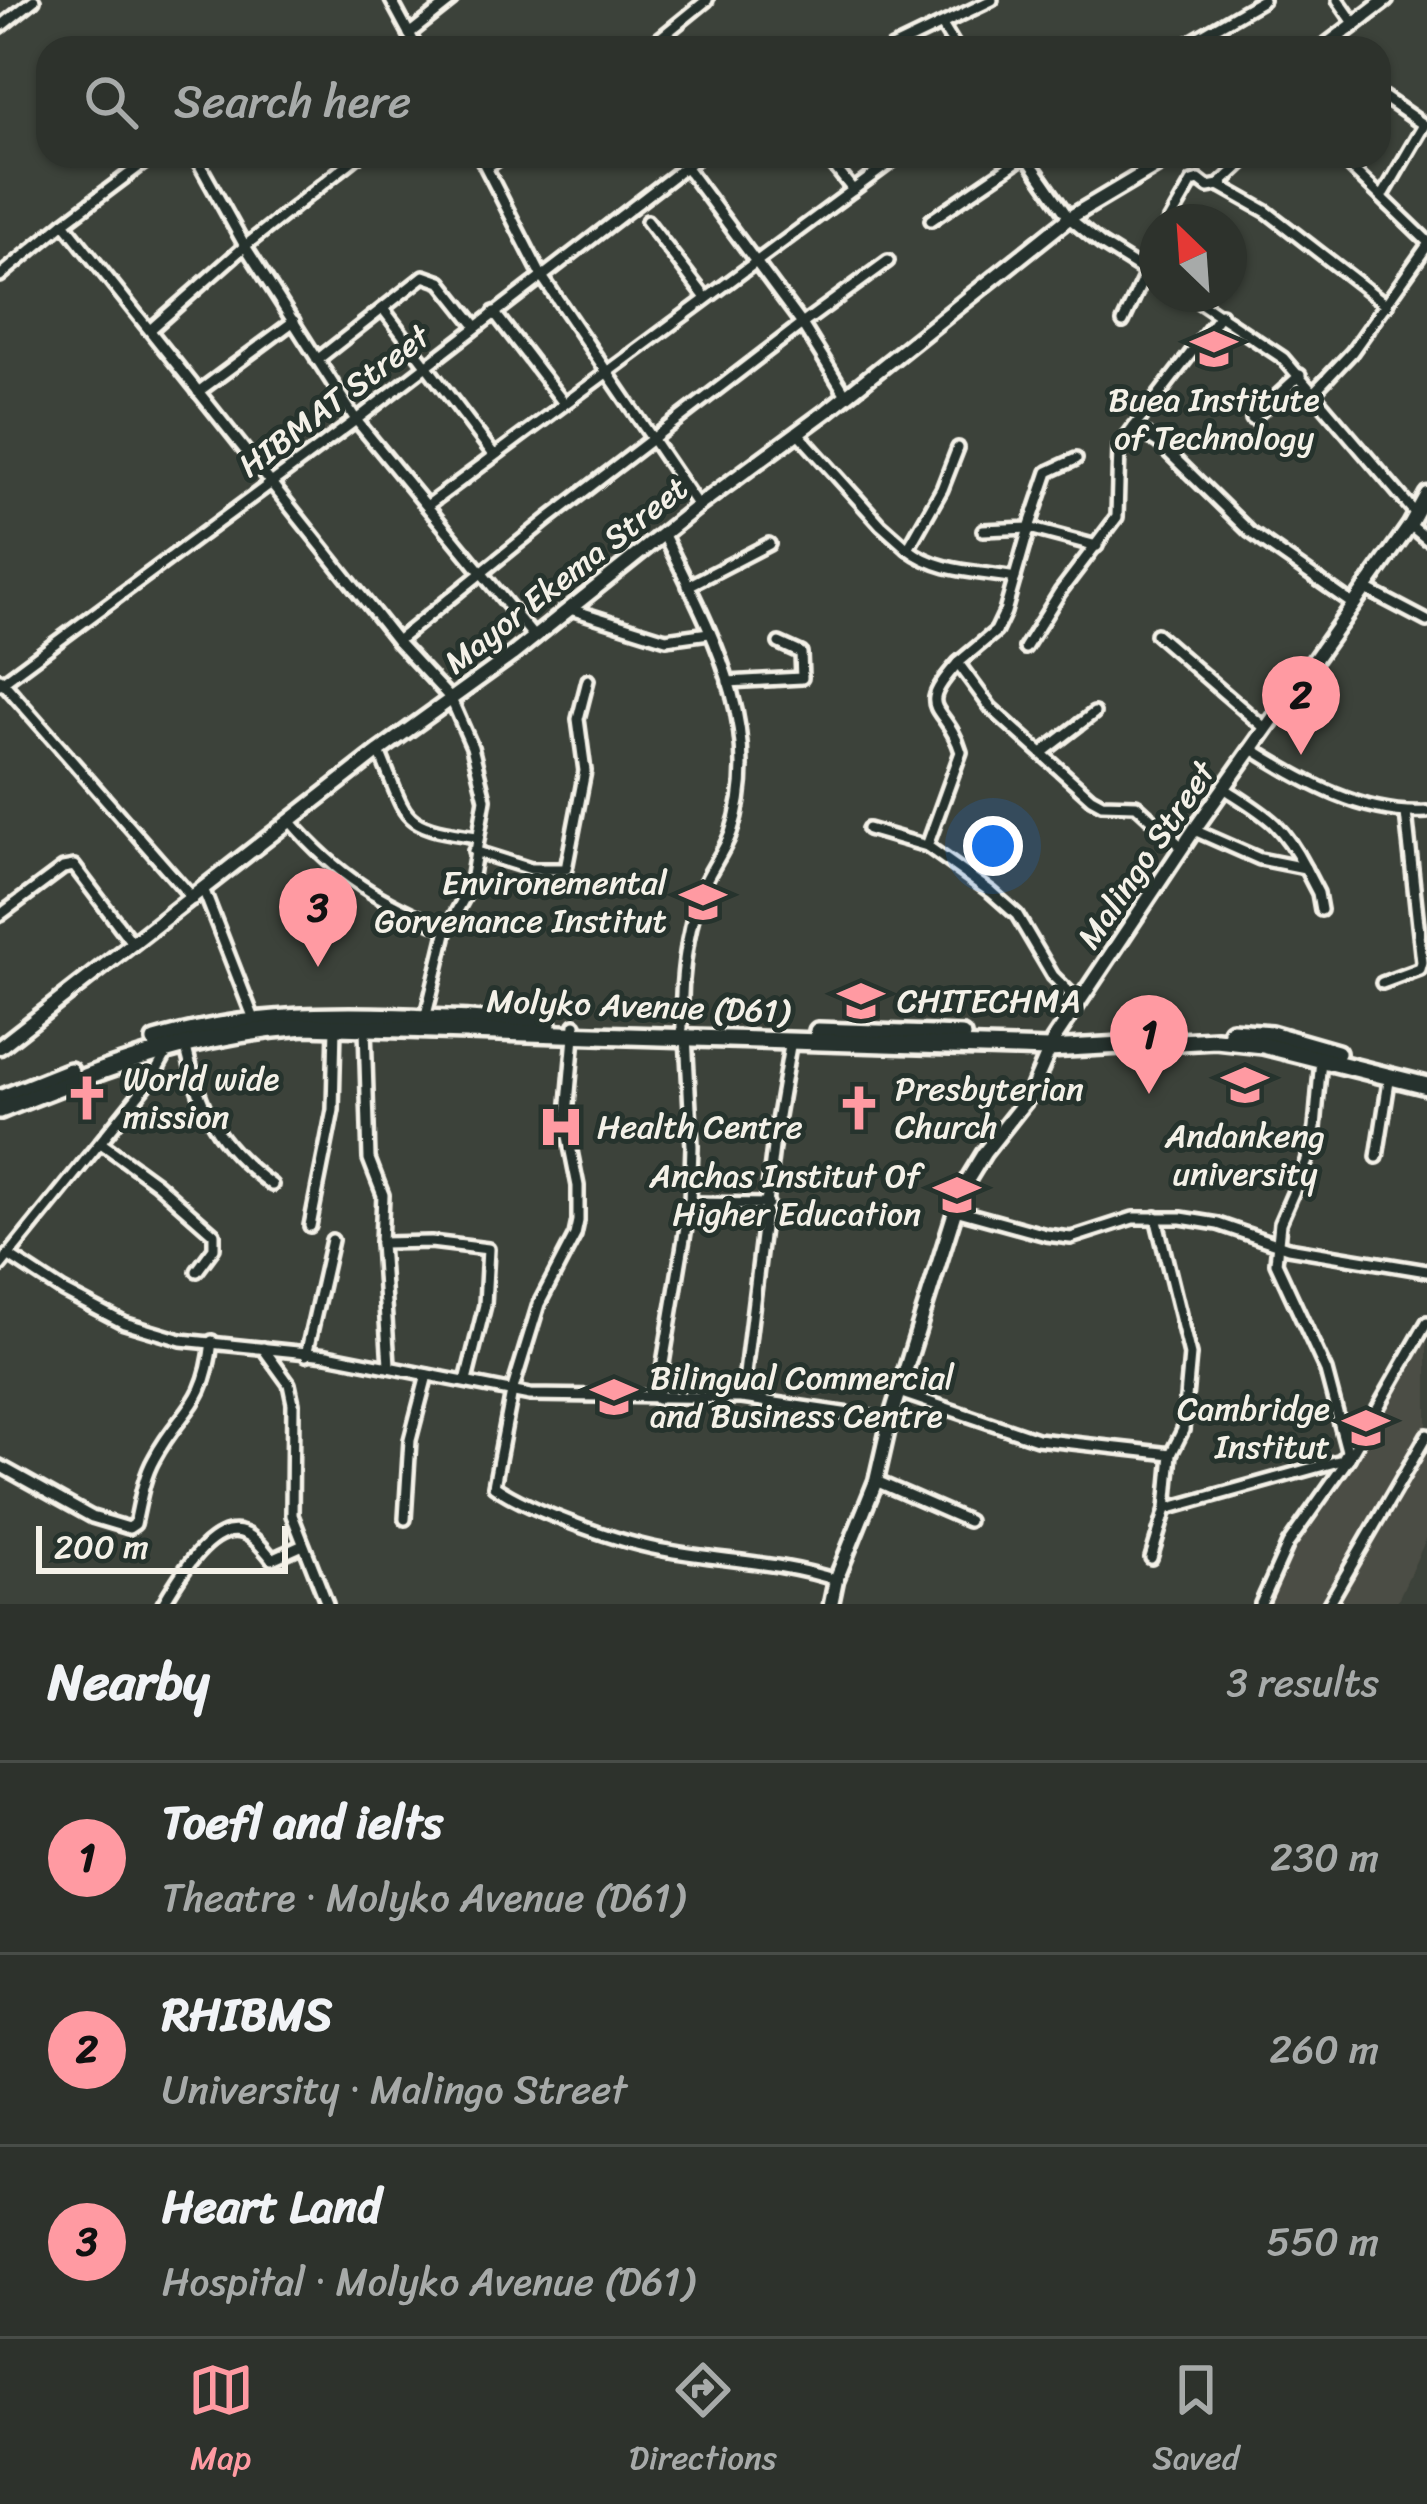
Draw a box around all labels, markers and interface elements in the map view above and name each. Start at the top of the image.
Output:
search box [36,36,1391,168]
text: Search here [174,62,411,142]
icon: search [78,69,144,135]
north arrow [1139,204,1247,312]
street label: HIBMAT Street [225,308,444,493]
school or university icon: Buea Institute of Technology [1189,324,1239,374]
place label: Buea Institute of Technology [1108,371,1320,467]
street label: Mayor Ekema Street [431,461,701,689]
pin: 2 [1262,656,1340,755]
street label: Malingo Street [1061,747,1232,961]
your location [963,816,1023,876]
place label: Environemental Gorvenance Institut [374,854,668,950]
pin: 3 [279,868,357,967]
school or university icon: Environemental Gorvenance Institut [678,877,728,927]
street label: Molyko Avenue (D61) [486,972,792,1040]
place label: CHITECHMA [897,972,1081,1030]
school or university icon: CHITECHMA [836,976,886,1026]
pin: 1 [1110,995,1188,1094]
place label: World wide mission [123,1050,279,1146]
place label: Presbyterian Church [895,1060,1084,1156]
school or university icon: Andankeng university [1220,1060,1270,1110]
church icon: World wide mission [62,1073,112,1123]
church icon: Presbyterian Church [834,1083,884,1133]
place label: Health Centre [597,1098,803,1156]
hospital icon: Health Centre [536,1102,586,1152]
place label: Andankeng university [1164,1107,1325,1203]
place label: Anchas Institut Of Higher Education [649,1147,925,1243]
school or university icon: Anchas Institut Of Higher Education [932,1170,982,1220]
place label: Bilingual Commercial and Business Centre [650,1349,955,1445]
school or university icon: Bilingual Commercial and Business Centre [589,1372,639,1422]
place label: Cambridge Institut [1177,1380,1330,1476]
school or university icon: Cambridge Institut [1341,1403,1391,1453]
text: 200 m [54,1518,149,1576]
scale bar [36,1520,288,1573]
text: Nearby [48,1637,209,1727]
text: 3 results [1226,1648,1379,1717]
text: Toefl and ielts [162,1783,443,1863]
text: 1 [79,1823,95,1892]
text: 230 m [1270,1823,1379,1892]
text: Theatre · Molyko Avenue (D61) [162,1863,684,1932]
text: RHIBMS [162,1975,333,2055]
text: 2 [76,2015,98,2084]
text: 260 m [1270,2015,1379,2084]
text: University · Malingo Street [162,2055,627,2124]
text: Heart Land [162,2167,381,2247]
text: 3 [76,2207,98,2276]
text: 550 m [1267,2207,1379,2276]
text: Hospital · Molyko Avenue (D61) [162,2247,694,2316]
tab: Map [188,2357,254,2487]
tab: Directions [629,2357,777,2487]
tab: Saved [1152,2357,1239,2487]

